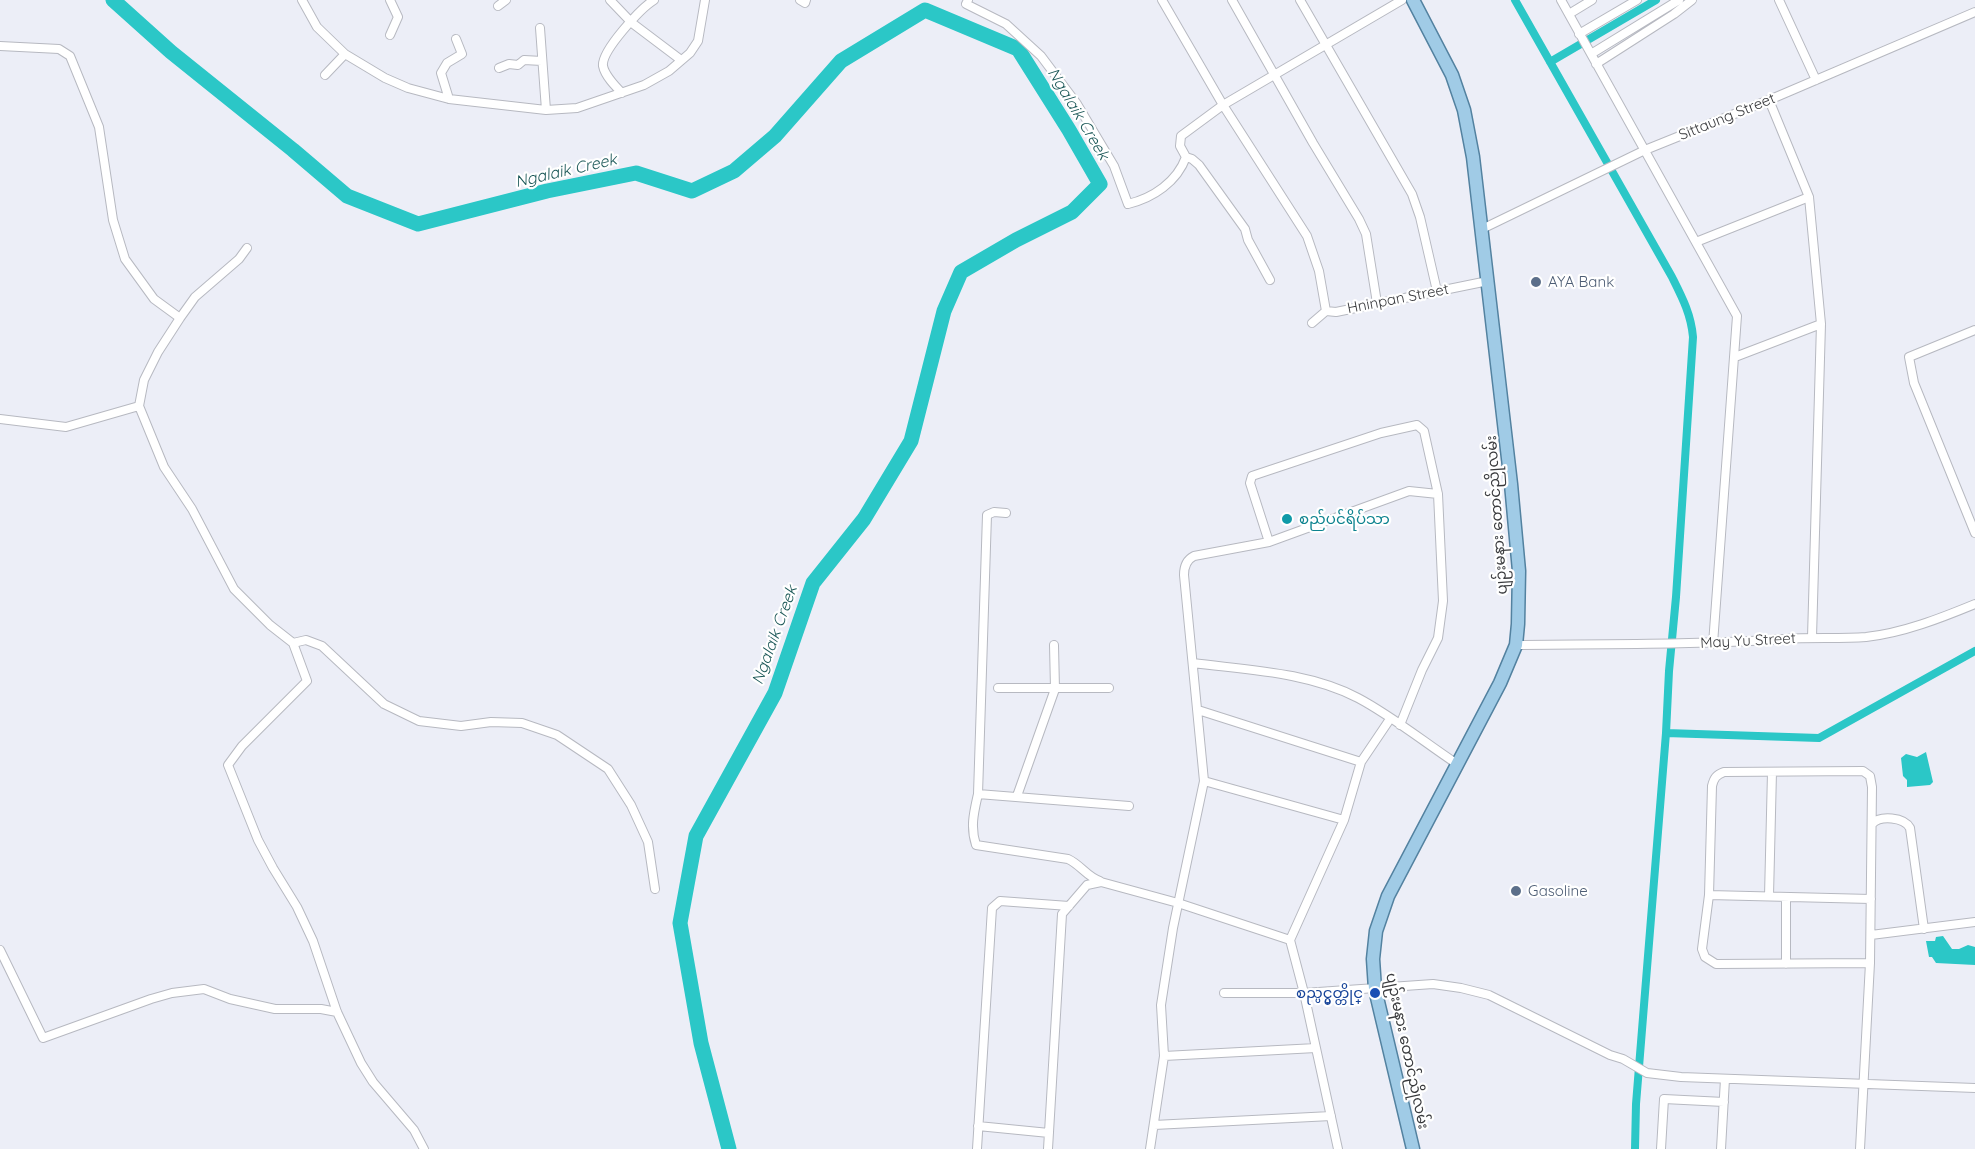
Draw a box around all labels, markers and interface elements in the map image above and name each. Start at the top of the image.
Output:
water label: Ngalaik Creek [1043,65,1113,163]
street label: Sittaung Street [1676,89,1778,145]
water label: Ngalaik Creek [513,150,619,192]
place label: AYA Bank [1548,273,1614,291]
marker: AYA Bank [1529,275,1543,289]
street label: Hninpan Street [1346,280,1450,318]
street label: ပျဉ်းမနား တောင်ညိုလမ်း [1482,435,1512,595]
place label: စည်ပင်ရိပ်သာ [1299,510,1390,528]
marker: စည်ပင်ရိပ်သာ [1280,512,1294,526]
water label: Ngalaik Creek [748,583,802,687]
street label: May Yu Street [1700,630,1796,652]
place label: Gasoline [1528,882,1588,900]
marker: Gasoline [1509,884,1523,898]
street label: ပျဉ်းမနား တောင်ညိုလမ်း [1382,971,1432,1131]
place label: စည္ပင္မွတ္တိုင္ [1296,984,1363,1002]
marker: စည္ပင္မွတ္တိုင္ [1368,986,1382,1000]

